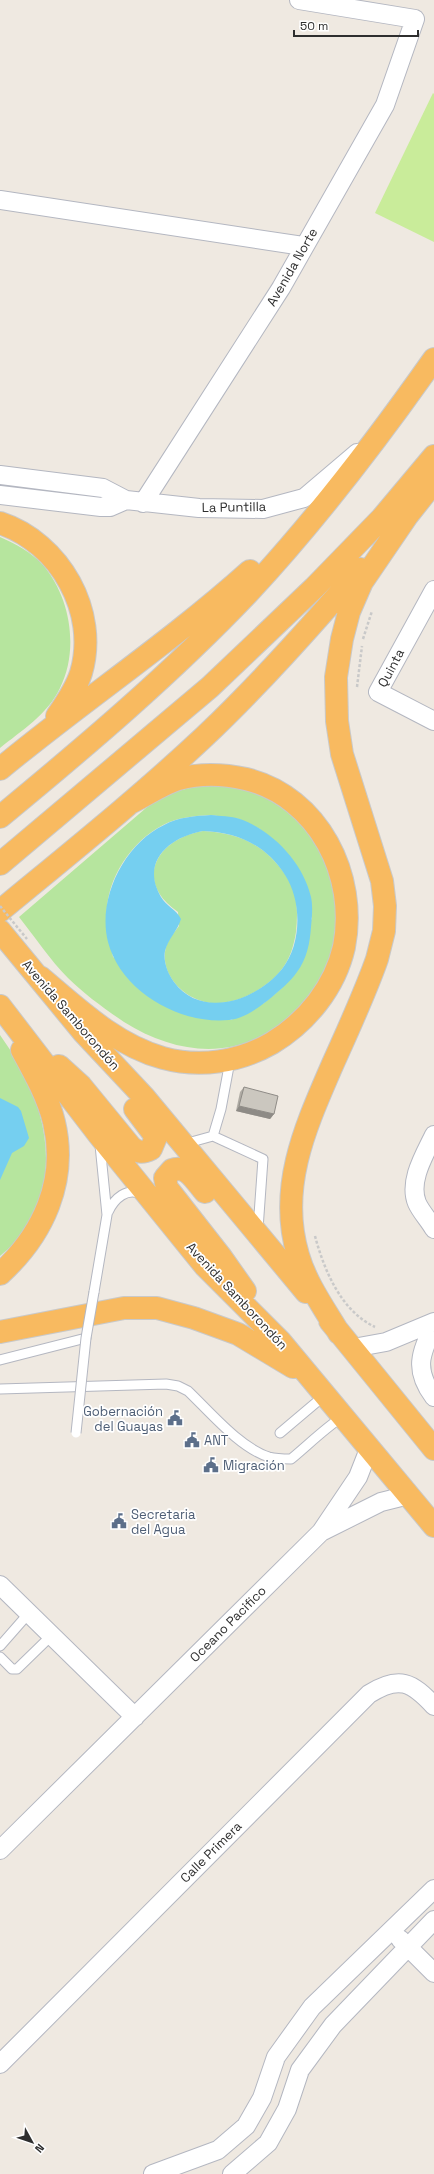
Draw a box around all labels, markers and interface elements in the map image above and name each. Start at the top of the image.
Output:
scale bar [294,12,418,38]
text: 50 m [300,18,328,34]
street label: Avenida Norte [263,225,321,309]
street label: La Puntilla [202,498,267,516]
street label: Quinta [374,645,408,690]
street label: Avenida Samborondón [18,956,124,1074]
street label: Avenida Samborondón [183,1239,291,1353]
place label: Gobernación del Guayas [83,1403,163,1435]
public building icon: Gobernación del Guayas [166,1409,184,1427]
public building icon: ANT [183,1431,201,1449]
place label: ANT [204,1432,229,1449]
public building icon: Migración [202,1456,220,1474]
place label: Migración [223,1457,285,1474]
place label: Secretaria del Agua [131,1506,196,1538]
public building icon: Secretaria del Agua [110,1512,128,1530]
street label: Oceano Pacifico [186,1582,270,1666]
street label: Calle Primera [177,1817,246,1886]
north arrow [12,2122,52,2162]
text: N [32,2141,47,2156]

